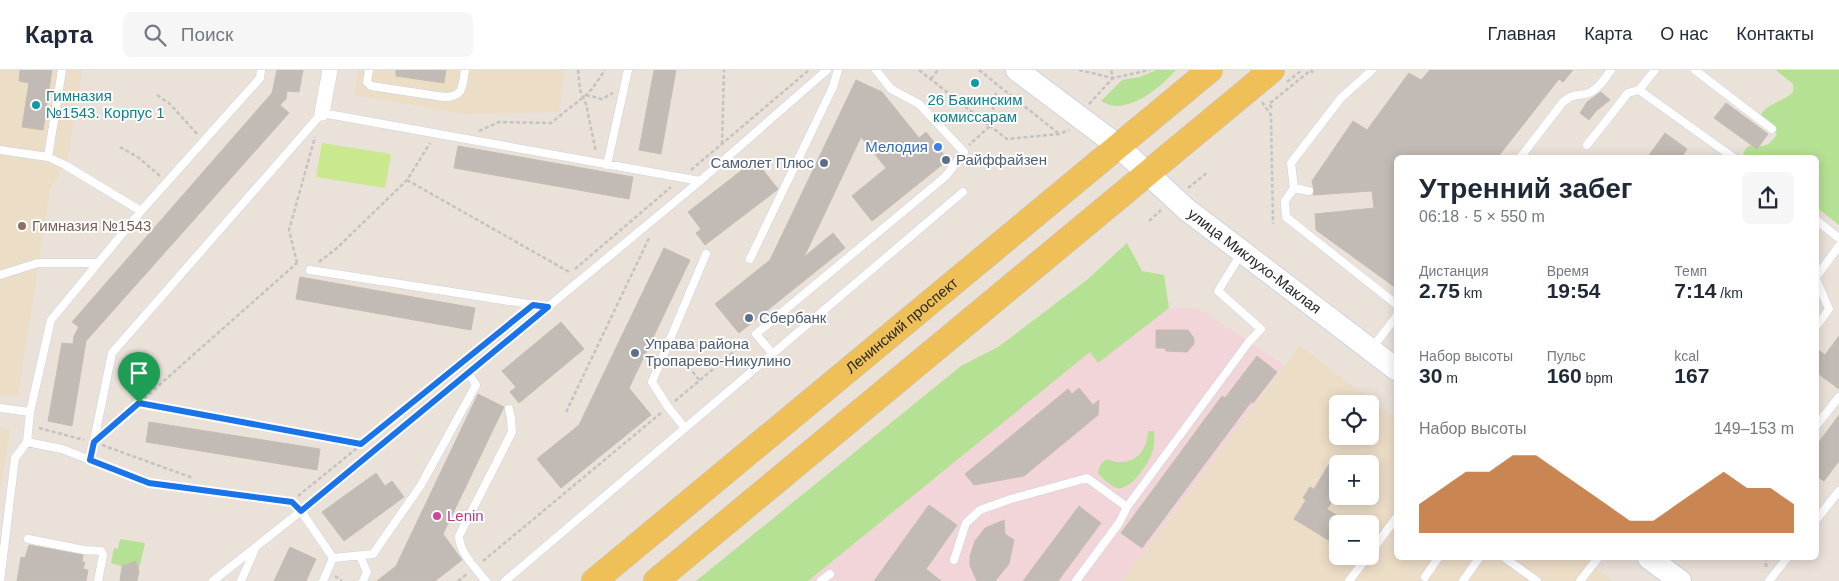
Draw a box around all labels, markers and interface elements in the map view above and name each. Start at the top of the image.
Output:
search box [123,12,473,57]
text: Карта [25,21,93,48]
icon: search [141,21,169,49]
text: Поиск [181,24,233,45]
text: Главная [1488,24,1556,44]
text: Карта [1584,24,1632,44]
text: О нас [1660,24,1708,44]
text: Контакты [1736,24,1814,44]
marker: 26 Бакинским комиссарам [969,77,981,89]
place label: Гимназия №1543. Корпус 1 [46,87,165,121]
place label: 26 Бакинским комиссарам [927,91,1023,125]
marker: Гимназия №1543. Корпус 1 [30,99,42,111]
place label: Мелодия [865,138,928,155]
marker: Мелодия [932,141,944,153]
place label: Райффайзен [956,151,1047,168]
place label: Самолет Плюс [710,154,814,171]
marker: Райффайзен [940,154,952,166]
marker: Самолет Плюс [818,157,830,169]
button: share [1742,172,1794,224]
text: Утренний забег [1419,173,1633,204]
street label: улица Миклухо-Маклая [1185,205,1325,317]
text: 06:18 · 5 × 550 m [1419,208,1545,225]
place label: Гимназия №1543 [32,217,151,234]
marker: Гимназия №1543 [16,220,28,232]
text: Дистанция [1419,263,1489,279]
text: Время [1547,263,1589,279]
text: Темп [1674,263,1707,279]
street label: Ленинский проспект [842,274,961,377]
text: 2.75 [1419,279,1460,302]
text: 19:54 [1547,279,1600,302]
text: 7:14 [1674,279,1716,302]
text: km [1460,285,1482,301]
text: /km [1716,285,1743,301]
place label: Сбербанк [759,309,827,326]
marker: Сбербанк [743,312,755,324]
place label: Управа района Тропарево-Никулино [645,335,791,369]
marker: Управа района Тропарево-Никулино [629,347,641,359]
text: Набор высоты [1419,348,1513,364]
text: Пульс [1547,348,1586,364]
text: kcal [1674,348,1699,364]
pin [118,352,160,403]
icon: arrive [125,359,153,387]
text: 30 [1419,364,1442,387]
text: 160 [1547,364,1582,387]
text: 167 [1674,364,1709,387]
text: m [1442,370,1458,386]
text: bpm [1582,370,1613,386]
map controls [1329,395,1379,565]
button: locate [1329,395,1379,445]
text: Набор высоты [1419,420,1526,437]
text: 149–153 m [1714,420,1794,437]
button: + [1329,455,1379,505]
place label: Lenin [447,507,484,524]
marker: Lenin [431,510,443,522]
button: − [1329,515,1379,565]

